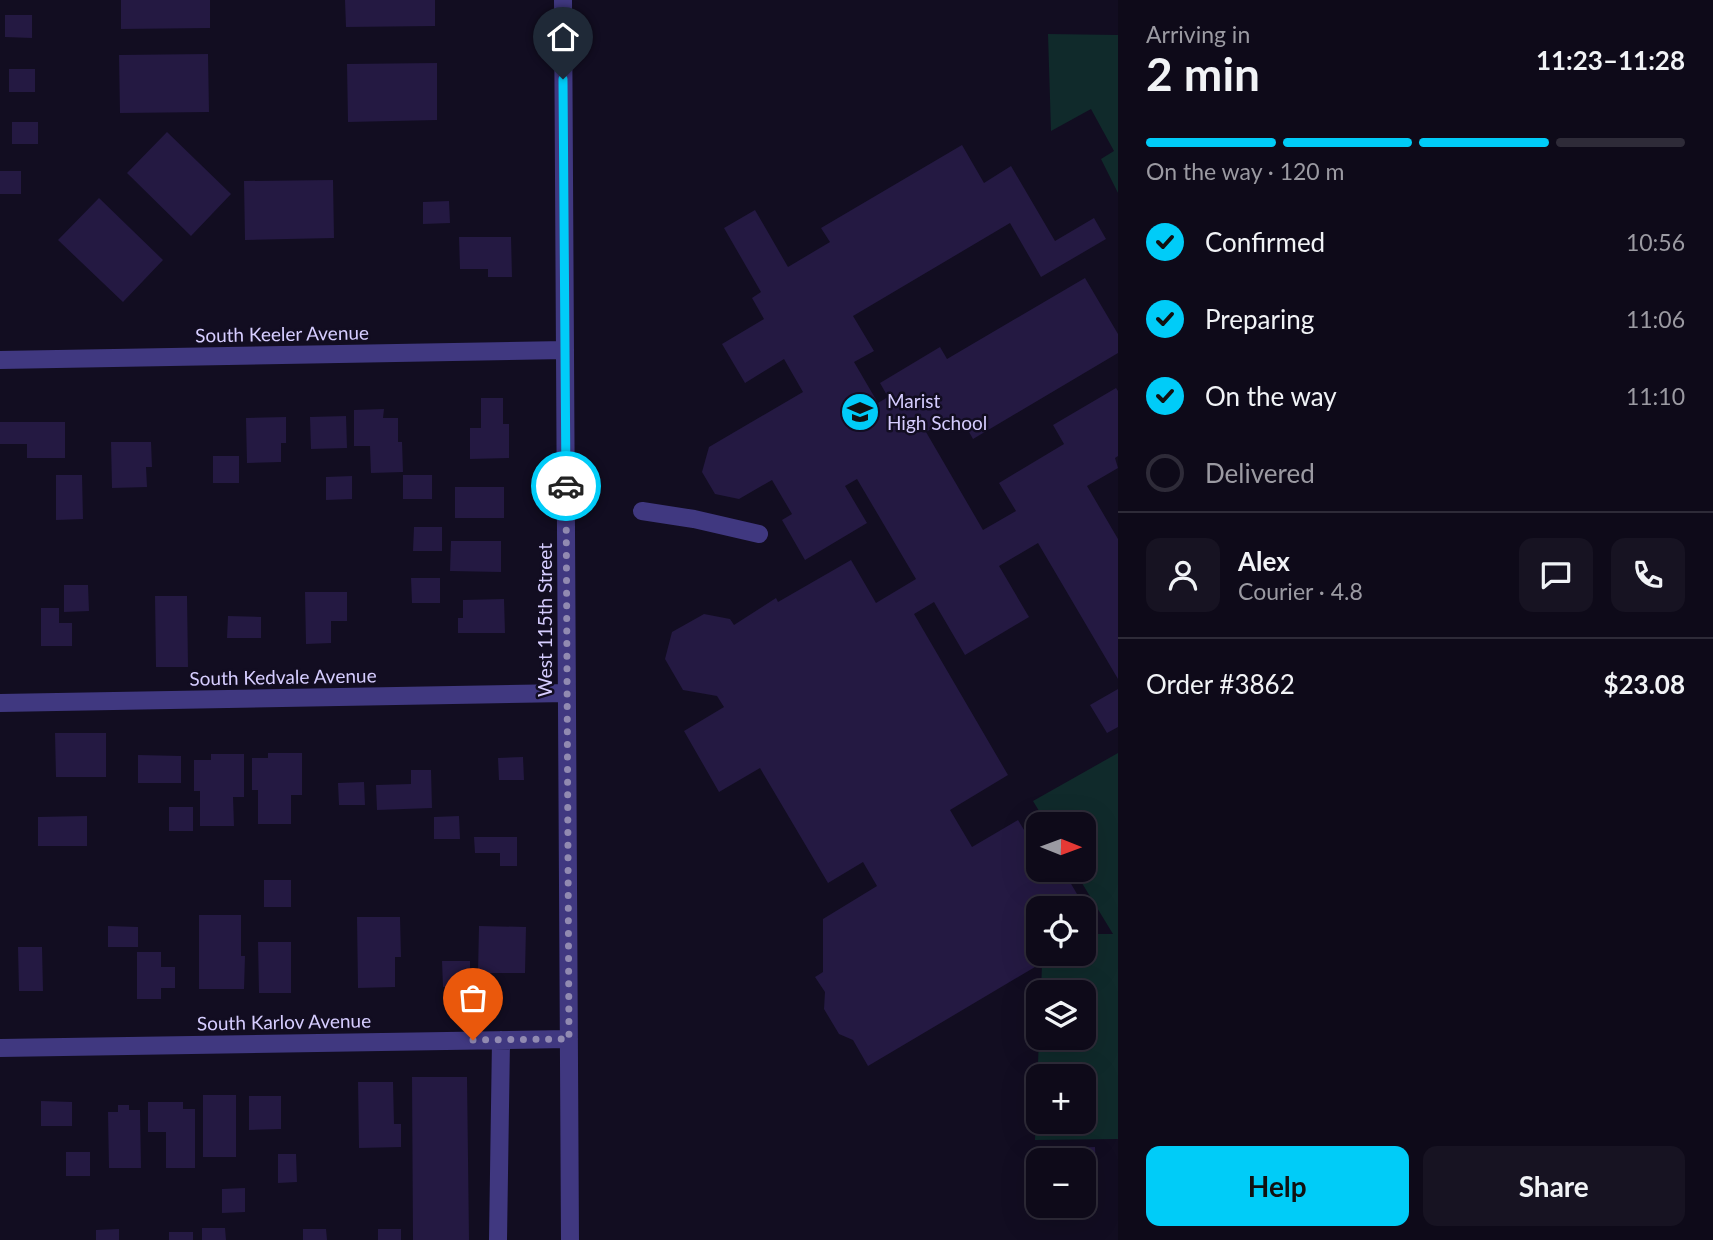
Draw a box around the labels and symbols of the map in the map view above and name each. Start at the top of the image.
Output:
pin [533,7,593,79]
street label: South Keeler Avenue [195,320,369,347]
place label: Marist High School [887,389,987,434]
school or university icon: Marist High School [839,391,881,433]
courier [531,451,601,521]
street label: West 115th Street [533,543,556,697]
street label: South Kedvale Avenue [189,663,377,690]
north arrow [1026,812,1096,882]
pin [443,968,503,1040]
street label: South Karlov Avenue [197,1008,371,1035]

